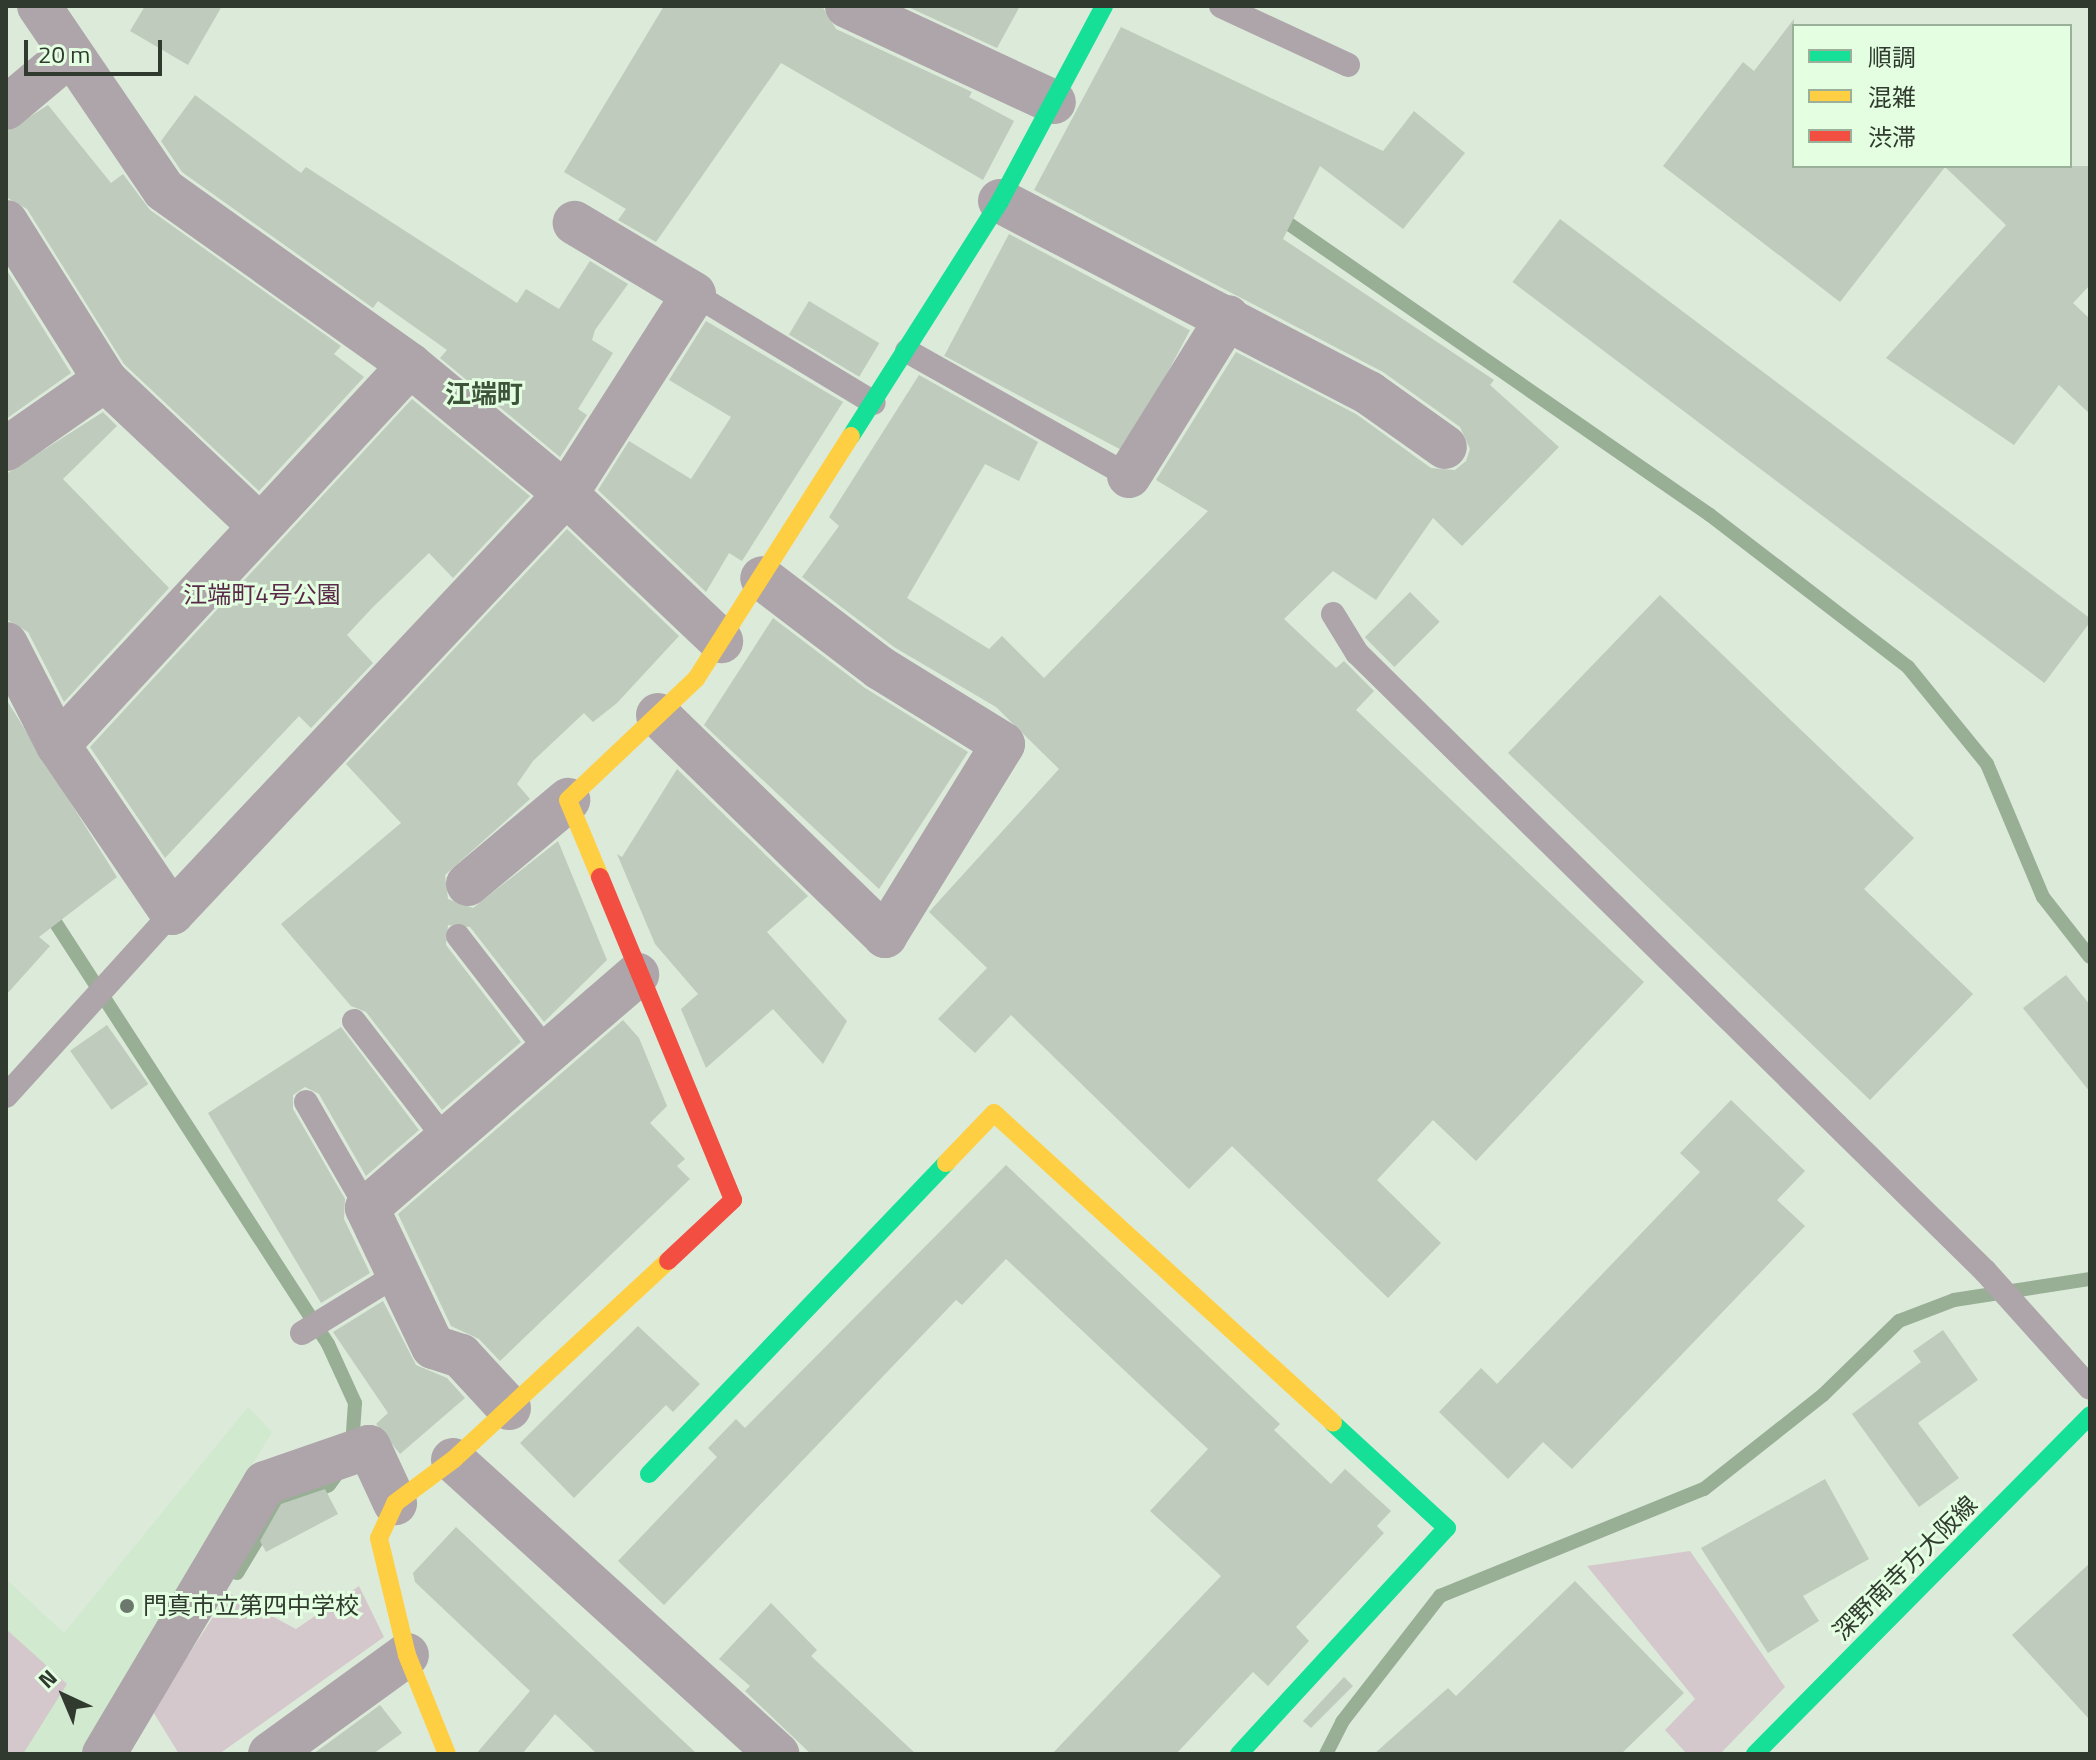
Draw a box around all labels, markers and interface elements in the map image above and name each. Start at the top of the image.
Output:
scale bar [28,24,166,74]
legend [1792,24,2072,168]
text: 20 m [38,36,90,72]
text: 順調 [1868,39,1916,75]
text: 混雑 [1868,79,1916,115]
text: 渋滞 [1868,119,1916,155]
district label: 江端町 [445,378,523,410]
park label: 江端町4号公園 [183,581,341,609]
street label: 深野南寺方大阪線 [1827,1490,1983,1646]
place label: 門真市立第四中学校 [143,1592,359,1620]
marker: 門真市立第四中学校 [118,1597,136,1615]
north arrow [24,1656,104,1736]
text: N [30,1661,65,1696]

